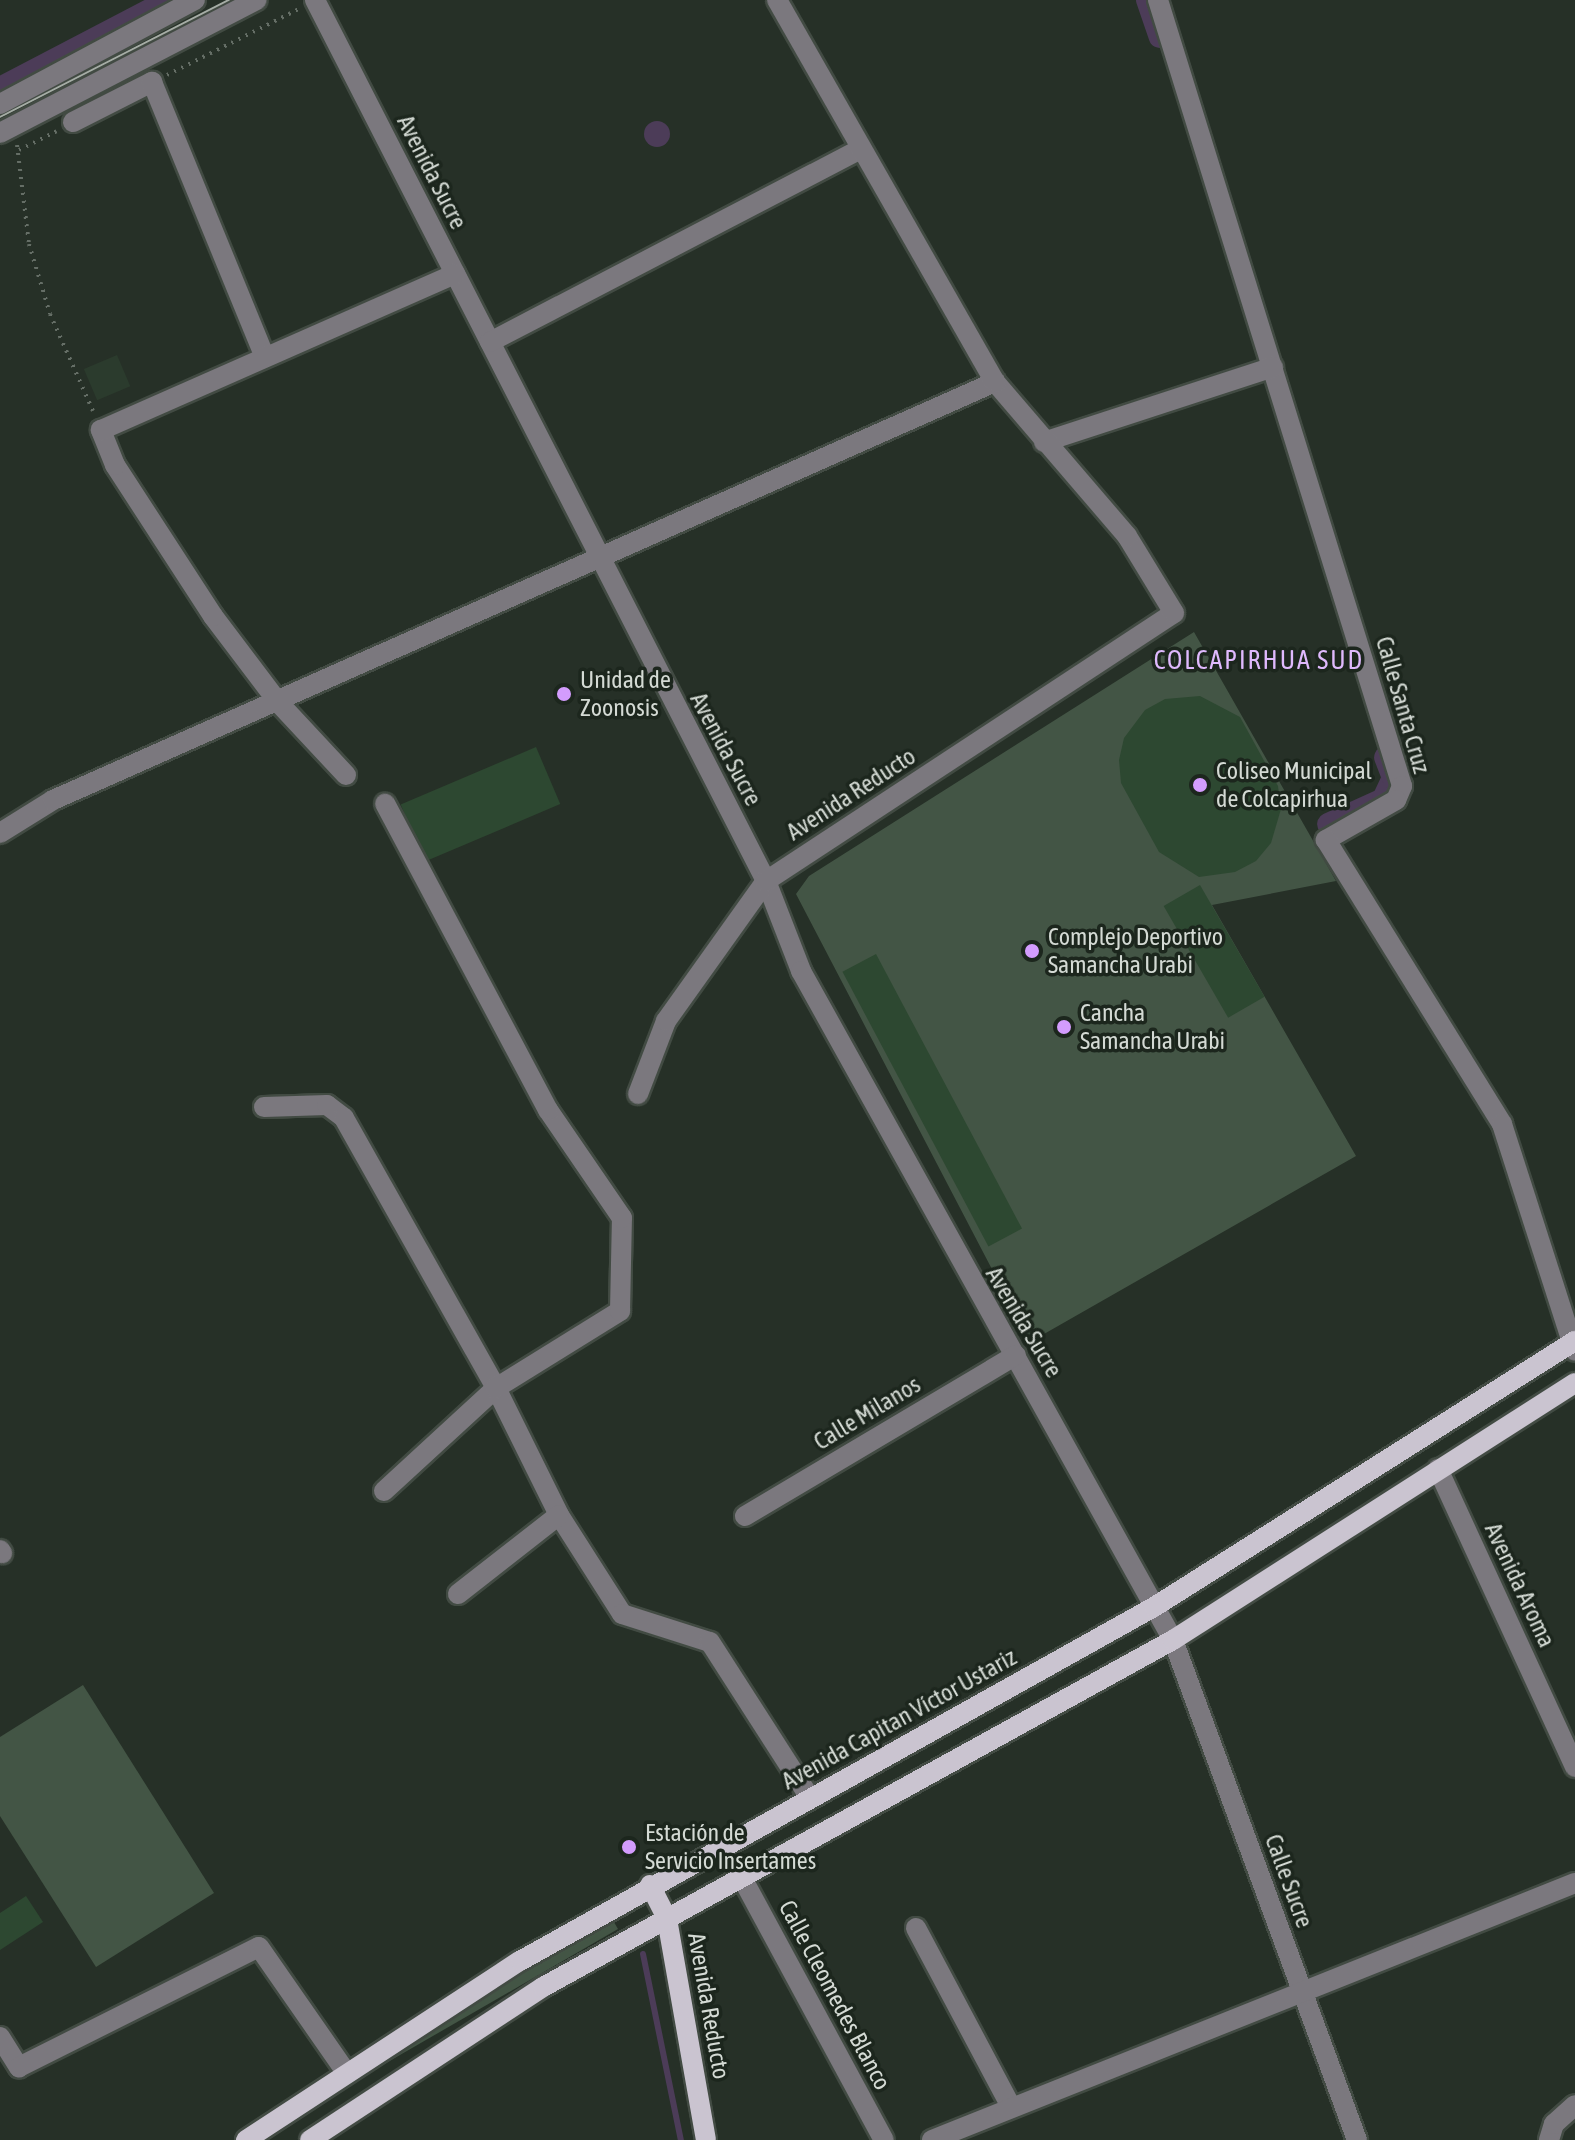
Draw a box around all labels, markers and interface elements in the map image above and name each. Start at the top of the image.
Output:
street label: Avenida Sucre [391,110,473,234]
street label: Calle Santa Cruz [1370,633,1436,777]
district label: COLCAPIRHUA SUD [1154,645,1364,677]
place label: Unidad de Zoonosis [580,666,671,722]
marker: Unidad de Zoonosis [555,685,573,703]
street label: Avenida Sucre [684,688,768,810]
street label: Avenida Reducto [781,742,921,846]
place label: Coliseo Municipal de Colcapirhua [1216,757,1372,813]
marker: Coliseo Municipal de Colcapirhua [1191,776,1209,794]
place label: Complejo Deportivo Samancha Urabi [1048,923,1223,979]
marker: Complejo Deportivo Samancha Urabi [1023,942,1041,960]
place label: Cancha Samancha Urabi [1080,999,1225,1055]
marker: Cancha Samancha Urabi [1055,1018,1073,1036]
street label: Avenida Sucre [980,1262,1068,1382]
street label: Calle Milanos [809,1370,925,1456]
street label: Avenida Aroma [1479,1518,1561,1652]
street label: Avenida Capitan Víctor Ustariz [777,1643,1021,1795]
place label: Estación de Servicio Insertames [645,1819,816,1875]
street label: Calle Sucre [1259,1830,1319,1932]
marker: Estación de Servicio Insertames [620,1838,638,1856]
street label: Calle Cleomedes Blanco [773,1895,897,2095]
street label: Avenida Reducto [682,1931,736,2081]

